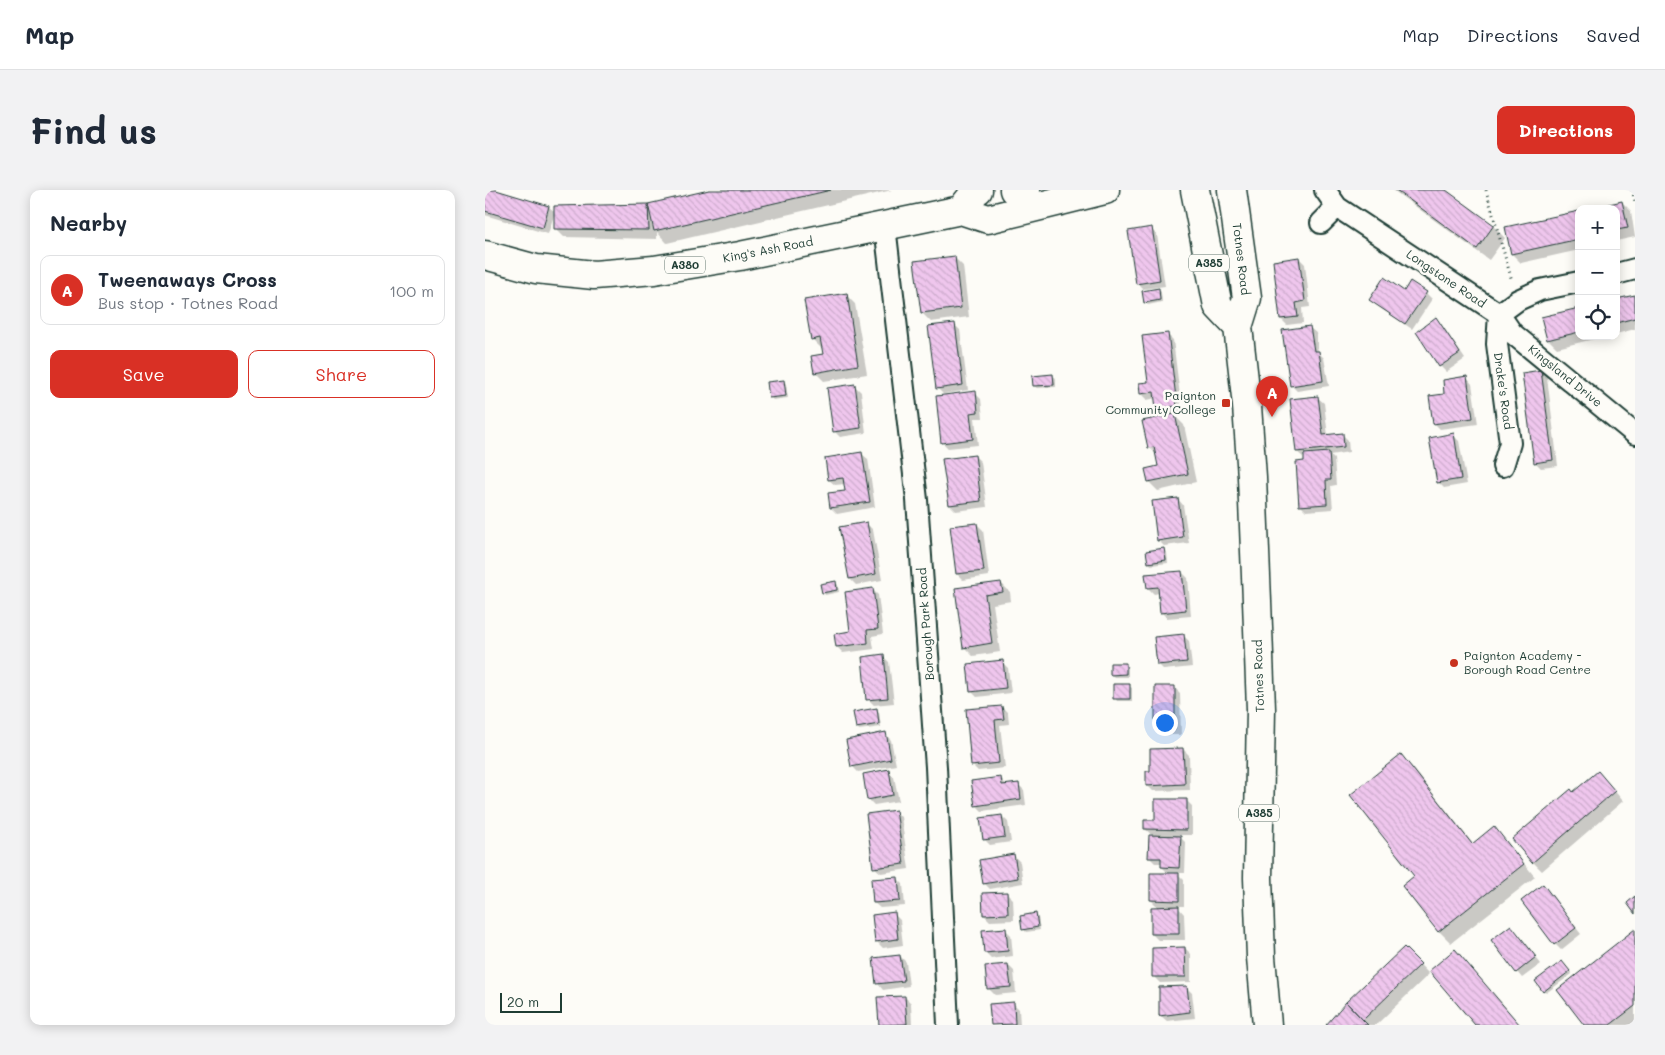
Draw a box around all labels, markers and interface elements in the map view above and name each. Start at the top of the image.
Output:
text: Map [25,19,74,50]
text: Map [1402,23,1439,47]
text: Directions [1467,23,1559,47]
text: Saved [1587,23,1640,47]
button: Directions [1497,106,1635,154]
text: Find us [30,107,157,153]
map controls [1575,205,1620,340]
button: + [1575,205,1620,250]
text: Nearby [50,209,127,236]
street label: Totnes Road [1230,222,1254,296]
street label: King's Ash Road [721,232,815,266]
street label: Longstone Road [1404,246,1490,311]
button: − [1575,250,1620,295]
road number: A385 [1189,254,1229,272]
road number: A380 [665,256,705,274]
text: Tweenaways Cross [98,267,277,292]
text: A [61,280,73,301]
text: 100 m [389,280,434,301]
text: Bus stop · Totnes Road [98,292,278,313]
button: locate [1575,295,1620,340]
street label: Kingsland Drive [1525,340,1606,410]
button: Save [50,350,238,398]
button: Share [248,350,435,398]
street label: Drake's Road [1491,351,1517,431]
pin: A [1256,376,1288,417]
place label: Paignton Community College [1105,387,1216,417]
marker: Paignton Community College [1220,397,1232,409]
street label: Borough Park Road [913,567,937,681]
street label: Totnes Road [1249,639,1267,713]
place label: Paignton Academy - Borough Road Centre [1464,647,1591,677]
marker: Paignton Academy - Borough Road Centre [1448,657,1460,669]
your location [1152,710,1178,736]
road number: A385 [1239,804,1279,822]
scale bar [500,990,563,1013]
text: 20 m [507,992,539,1011]

